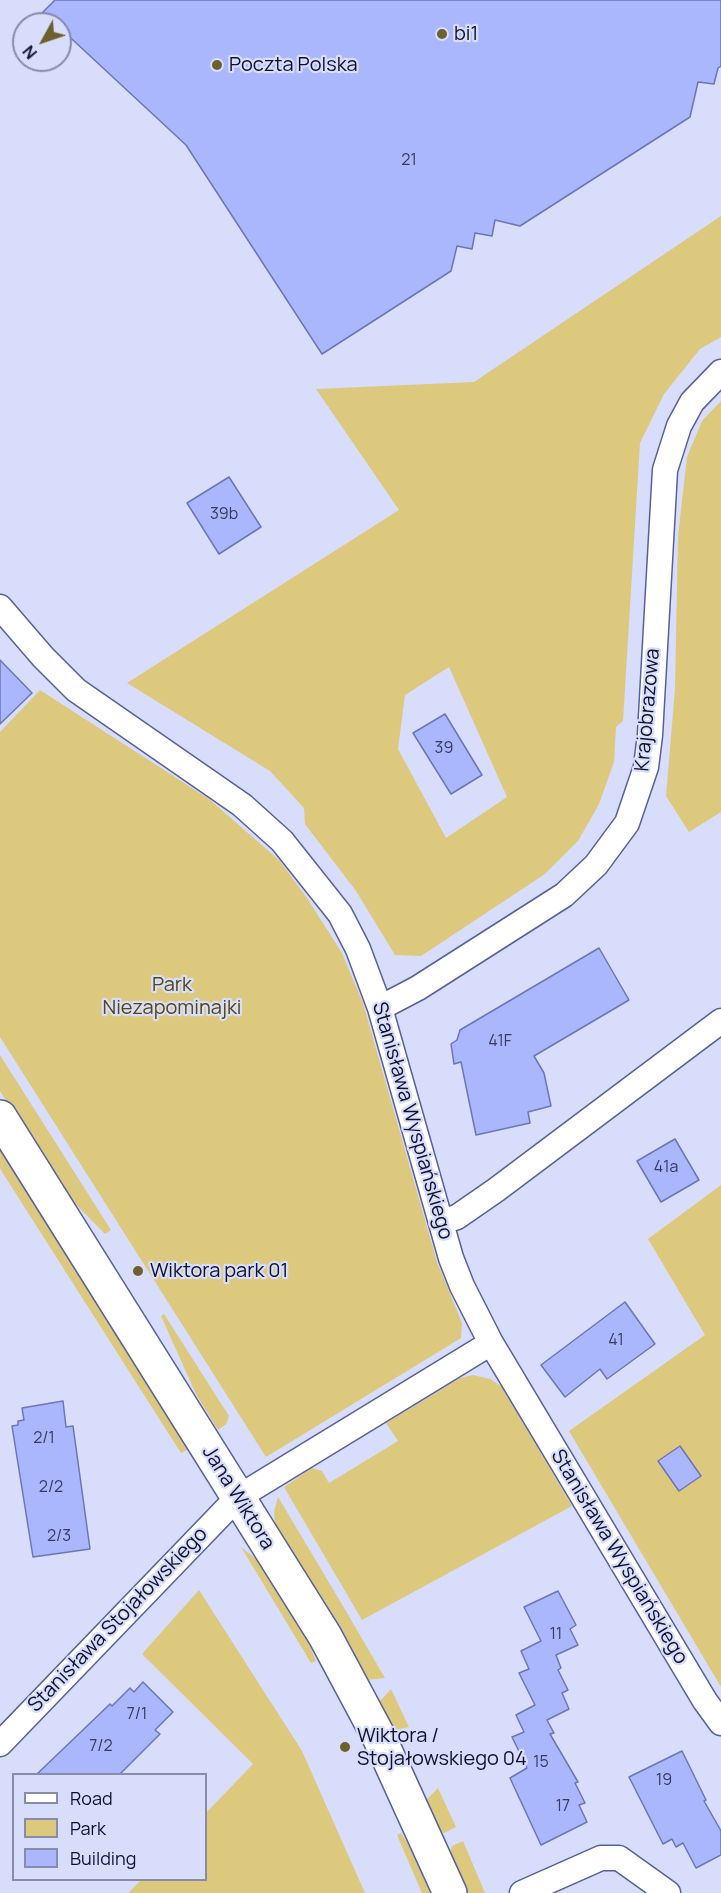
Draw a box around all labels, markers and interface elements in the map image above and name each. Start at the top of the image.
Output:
north arrow [12,12,72,72]
place label: bi1 [454,22,478,46]
marker: bi1 [435,27,449,41]
text: N [18,41,42,64]
place label: Poczta Polska [229,53,358,77]
marker: Poczta Polska [210,58,224,72]
house number: 21 [401,151,417,171]
house number: 39b [210,505,238,525]
street label: Krajobrazowa [631,647,665,773]
house number: 39 [435,739,453,759]
park label: Park Niezapominajki [102,973,242,1020]
street label: Stanisława Wyspiańskiego [367,1000,457,1242]
house number: 41F [488,1032,512,1052]
house number: 41a [654,1158,678,1178]
place label: Wiktora park 01 [150,1259,288,1283]
marker: Wiktora park 01 [131,1264,145,1278]
house number: 41 [608,1331,624,1351]
house number: 2/1 [33,1429,55,1449]
street label: Jana Wiktora [197,1442,279,1554]
street label: Stanisława Wyspiańskiego [545,1445,693,1669]
house number: 2/2 [39,1478,63,1498]
street label: Stanisława Stojałowskiego [23,1522,213,1718]
house number: 2/3 [47,1527,71,1547]
house number: 11 [550,1625,562,1645]
house number: 7/1 [127,1705,147,1725]
place label: Wiktora / Stojałowskiego 04 [357,1724,527,1771]
house number: 7/2 [89,1737,113,1757]
marker: Wiktora / Stojałowskiego 04 [338,1740,352,1754]
house number: 15 [533,1753,549,1773]
house number: 19 [656,1771,672,1791]
legend [12,1773,207,1881]
text: Road [70,1786,113,1810]
house number: 17 [556,1797,570,1817]
text: Park [70,1816,106,1840]
text: Building [70,1846,136,1870]

